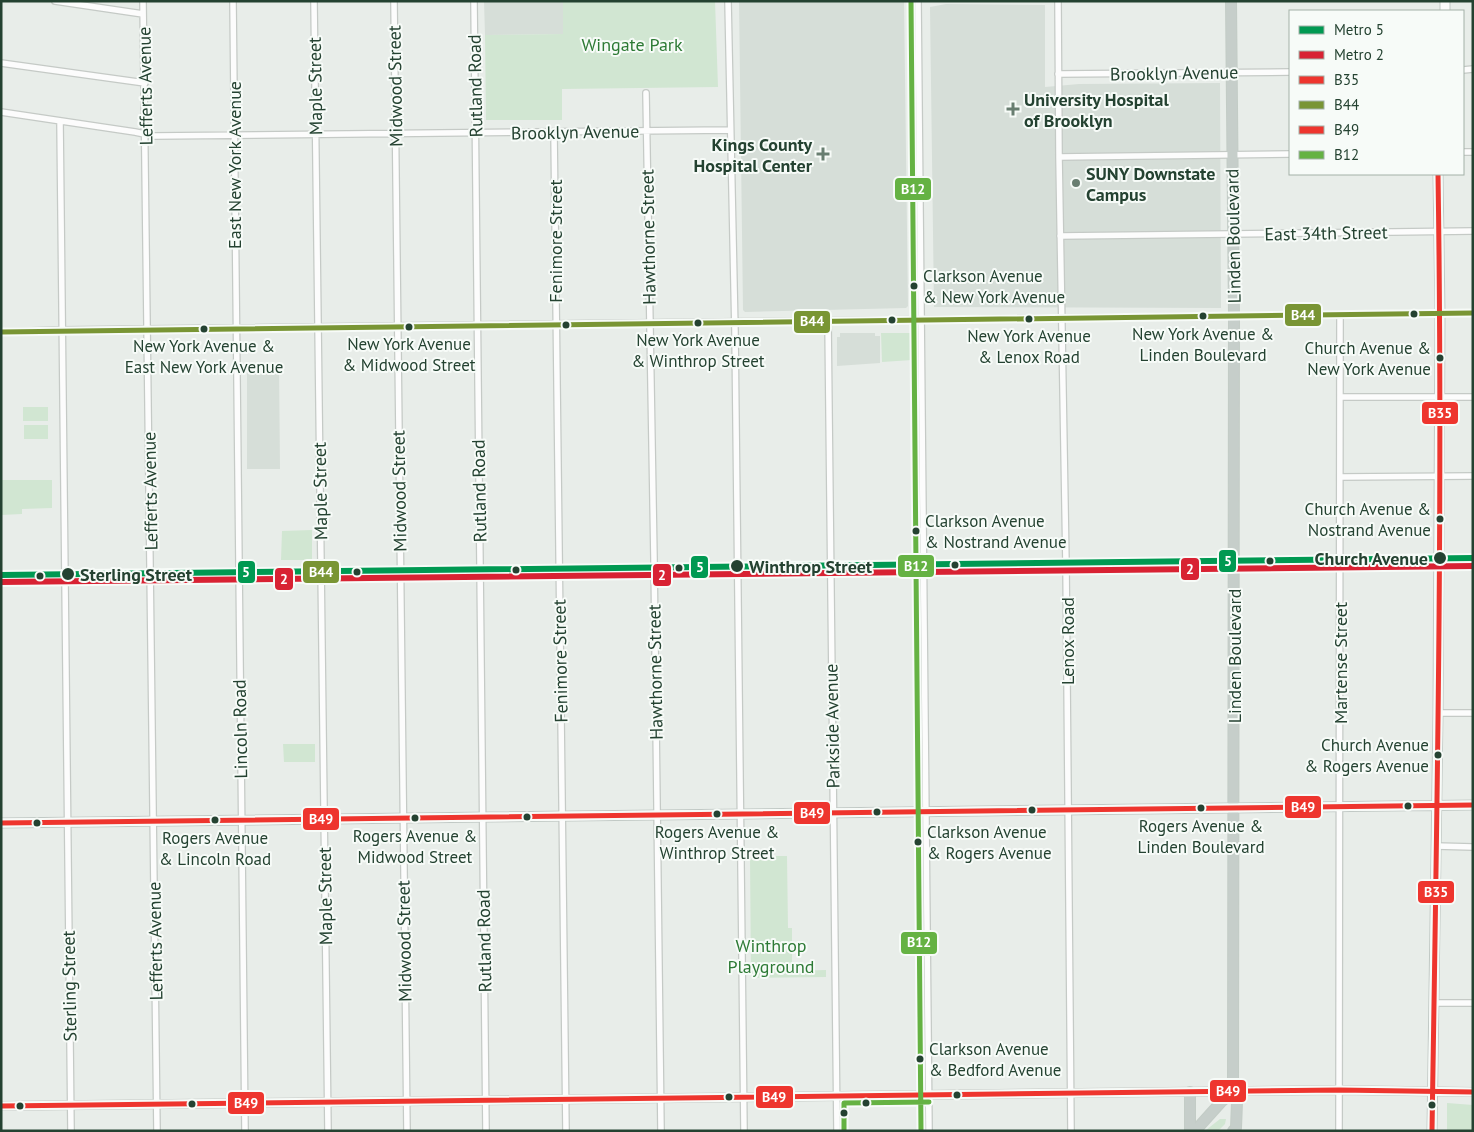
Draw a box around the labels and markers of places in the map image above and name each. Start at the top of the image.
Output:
place label: University Hospital of Brooklyn [1024,88,1169,132]
marker: University Hospital of Brooklyn [1006,102,1020,116]
place label: Kings County Hospital Center [694,133,813,177]
marker: Kings County Hospital Center [816,147,830,161]
place label: SUNY Downstate Campus [1086,162,1215,206]
marker: SUNY Downstate Campus [1070,177,1082,189]
place label: Clarkson Avenue & New York Avenue [923,265,1065,308]
marker: Clarkson Avenue & New York Avenue [909,281,919,291]
unlabelled marker [1409,309,1419,319]
marker: New York Avenue & Linden Boulevard [1198,311,1208,321]
marker: New York Avenue & Lenox Road [1024,314,1034,324]
unlabelled marker [887,315,897,325]
marker: New York Avenue & Winthrop Street [693,318,703,328]
unlabelled marker [561,320,571,330]
marker: New York Avenue & Midwood Street [404,322,414,332]
place label: New York Avenue & Linden Boulevard [1132,323,1274,366]
marker: New York Avenue & East New York Avenue [199,324,209,334]
place label: New York Avenue & Lenox Road [967,325,1091,368]
place label: New York Avenue & Winthrop Street [631,329,765,372]
place label: New York Avenue & Midwood Street [342,333,476,376]
place label: New York Avenue & East New York Avenue [125,335,283,378]
place label: Church Avenue & New York Avenue [1305,337,1431,380]
marker: Church Avenue & New York Avenue [1435,353,1445,363]
place label: Church Avenue & Nostrand Avenue [1305,498,1431,541]
place label: Clarkson Avenue & Nostrand Avenue [925,510,1067,553]
marker: Church Avenue & Nostrand Avenue [1435,514,1445,524]
marker: Clarkson Avenue & Nostrand Avenue [911,526,921,536]
place label: Church Avenue [1315,547,1428,570]
marker: Church Avenue [1432,550,1448,566]
place label: Winthrop Street [749,555,873,578]
unlabelled marker [1265,556,1275,566]
marker: Winthrop Street [729,558,745,574]
unlabelled marker [950,560,960,570]
place label: Sterling Street [80,563,193,586]
unlabelled marker [674,563,684,573]
unlabelled marker [511,565,521,575]
marker: Sterling Street [60,566,76,582]
unlabelled marker [352,567,362,577]
unlabelled marker [35,571,45,581]
place label: Church Avenue & Rogers Avenue [1304,734,1429,777]
marker: Church Avenue & Rogers Avenue [1433,750,1443,760]
unlabelled marker [1403,801,1413,811]
marker: Rogers Avenue & Linden Boulevard [1196,803,1206,813]
unlabelled marker [1027,805,1037,815]
unlabelled marker [872,807,882,817]
marker: Rogers Avenue & Winthrop Street [712,809,722,819]
unlabelled marker [522,812,532,822]
marker: Rogers Avenue & Midwood Street [410,813,420,823]
marker: Rogers Avenue & Lincoln Road [210,815,220,825]
place label: Rogers Avenue & Linden Boulevard [1137,815,1265,858]
unlabelled marker [32,818,42,828]
place label: Rogers Avenue & Winthrop Street [655,821,779,864]
place label: Clarkson Avenue & Rogers Avenue [927,821,1052,864]
place label: Rogers Avenue & Midwood Street [353,825,477,868]
place label: Rogers Avenue & Lincoln Road [159,827,271,870]
marker: Clarkson Avenue & Rogers Avenue [913,837,923,847]
place label: Clarkson Avenue & Bedford Avenue [929,1038,1061,1081]
marker: Clarkson Avenue & Bedford Avenue [915,1054,925,1064]
unlabelled marker [952,1090,962,1100]
unlabelled marker [724,1092,734,1102]
unlabelled marker [861,1098,871,1108]
unlabelled marker [187,1099,197,1109]
unlabelled marker [1427,1100,1437,1110]
unlabelled marker [15,1101,25,1111]
unlabelled marker [839,1108,849,1118]

